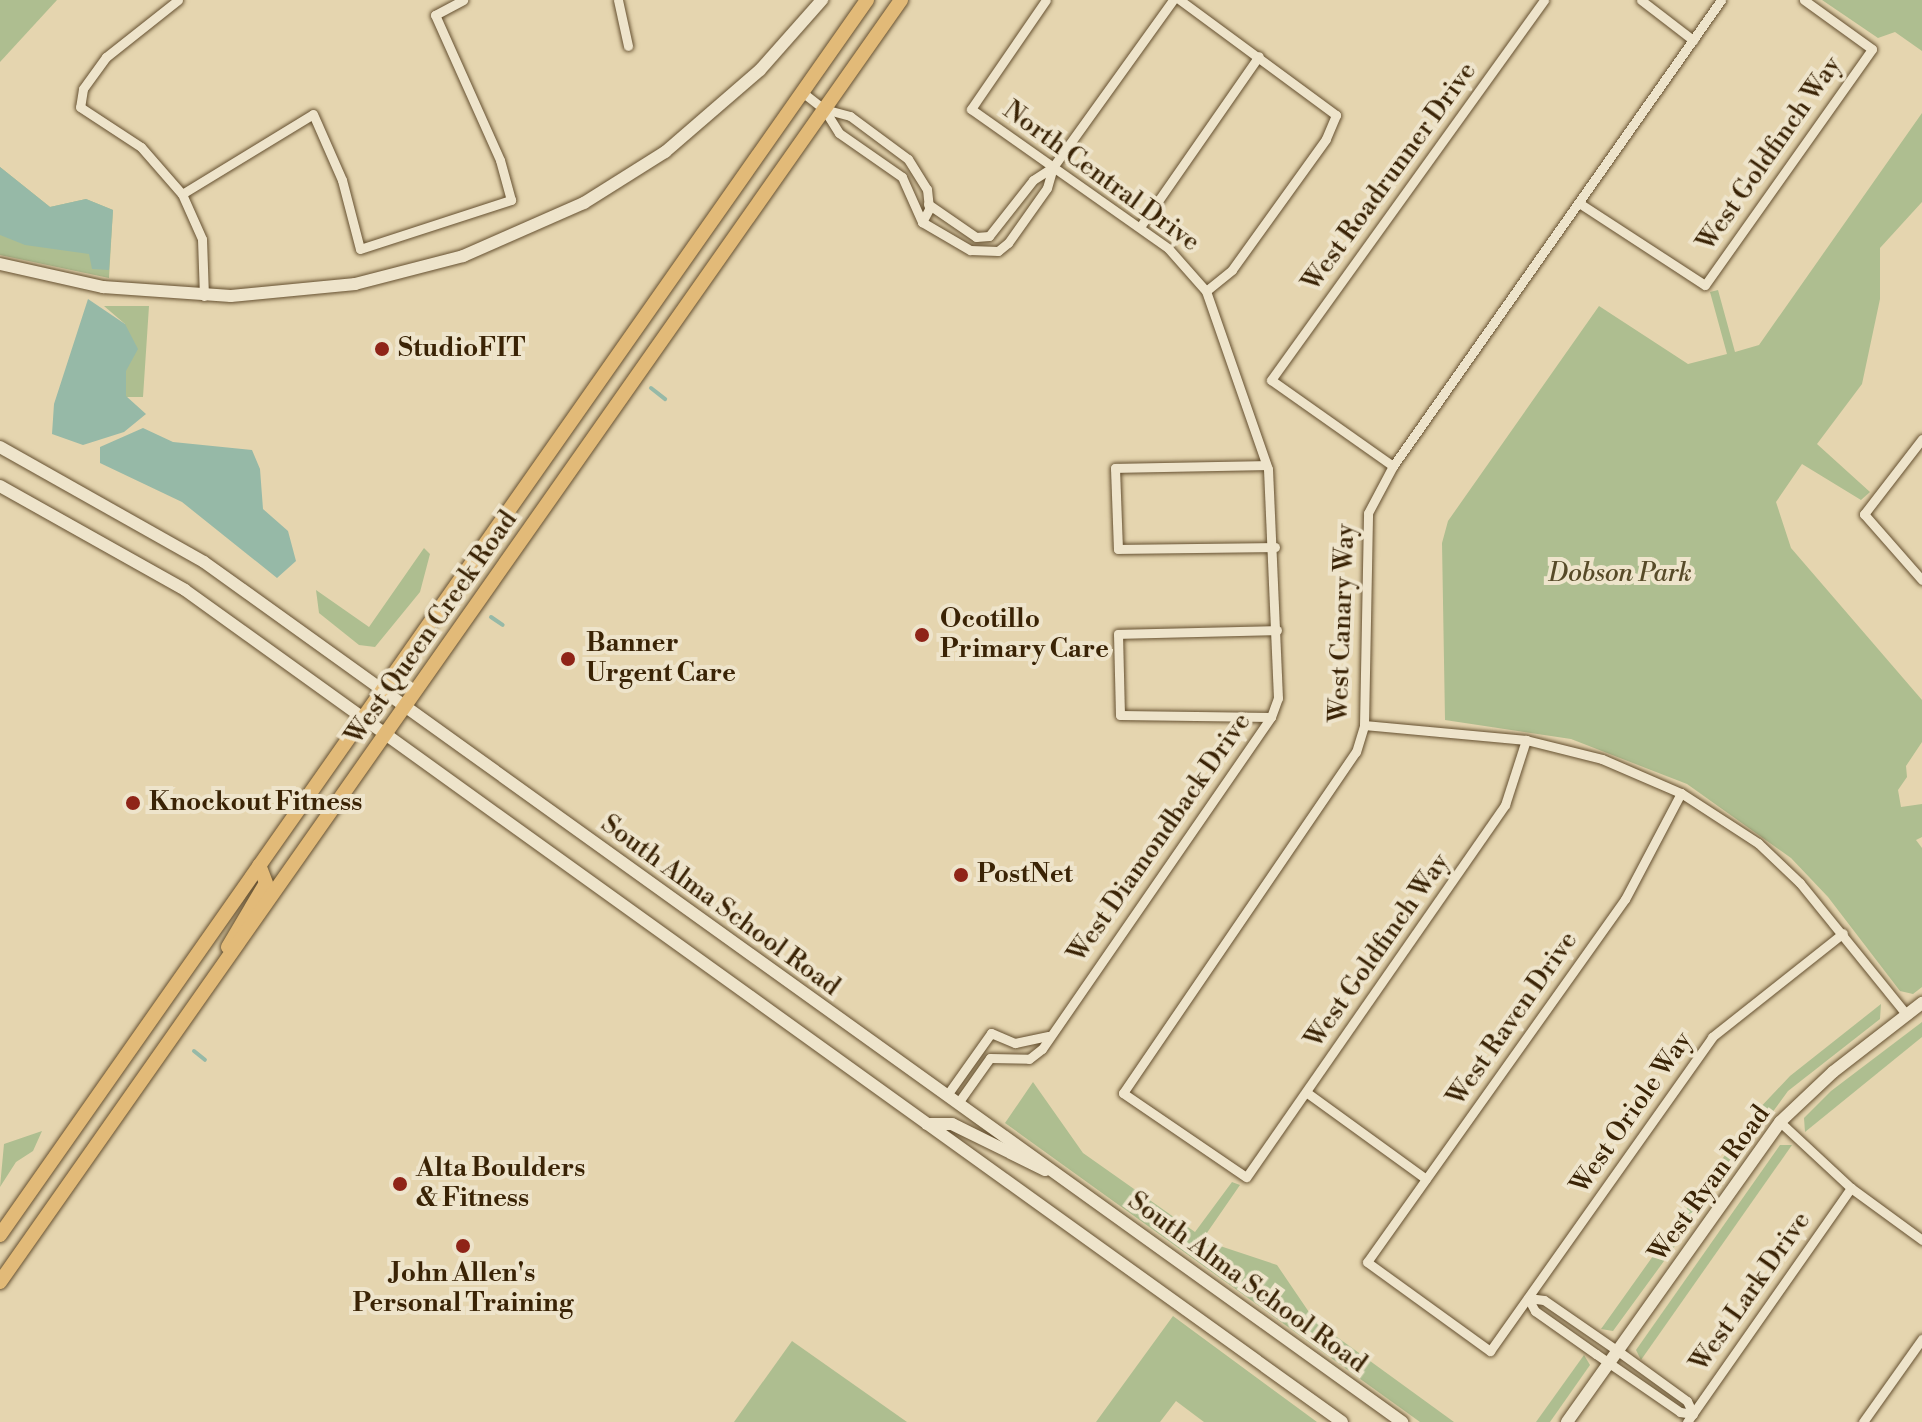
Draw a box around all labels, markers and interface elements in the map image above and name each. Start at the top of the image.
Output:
street label: West Goldfinch Way [1691,51,1849,257]
street label: West Roadrunner Drive [1297,57,1483,297]
street label: North Central Drive [997,95,1205,259]
place label: StudioFIT [398,333,525,365]
marker: StudioFIT [373,340,391,358]
street label: West Queen Creek Road [340,505,524,751]
street label: West Canary Way [1324,523,1362,723]
park label: Dobson Park [1548,558,1692,590]
place label: Ocotillo Primary Care [940,604,1109,666]
marker: Ocotillo Primary Care [911,624,933,646]
place label: Banner Urgent Care [586,628,736,690]
marker: Banner Urgent Care [557,648,579,670]
street label: West Diamondback Drive [1062,707,1258,969]
place label: Knockout Fitness [149,787,362,819]
marker: Knockout Fitness [124,794,142,812]
street label: South Alma School Road [595,809,845,1003]
street label: West Goldfinch Way [1299,848,1457,1054]
place label: PostNet [977,859,1073,891]
marker: PostNet [952,866,970,884]
street label: West Raven Drive [1441,926,1585,1112]
street label: West Oriole Way [1565,1026,1699,1200]
street label: West Ryan Road [1643,1100,1777,1268]
place label: Alta Boulders & Fitness [416,1153,585,1214]
marker: Alta Boulders & Fitness [391,1175,409,1193]
street label: South Alma School Road [1122,1186,1372,1380]
street label: West Lark Drive [1684,1206,1818,1378]
marker: John Allen's Personal Training [454,1237,472,1255]
place label: John Allen's Personal Training [353,1258,573,1320]

